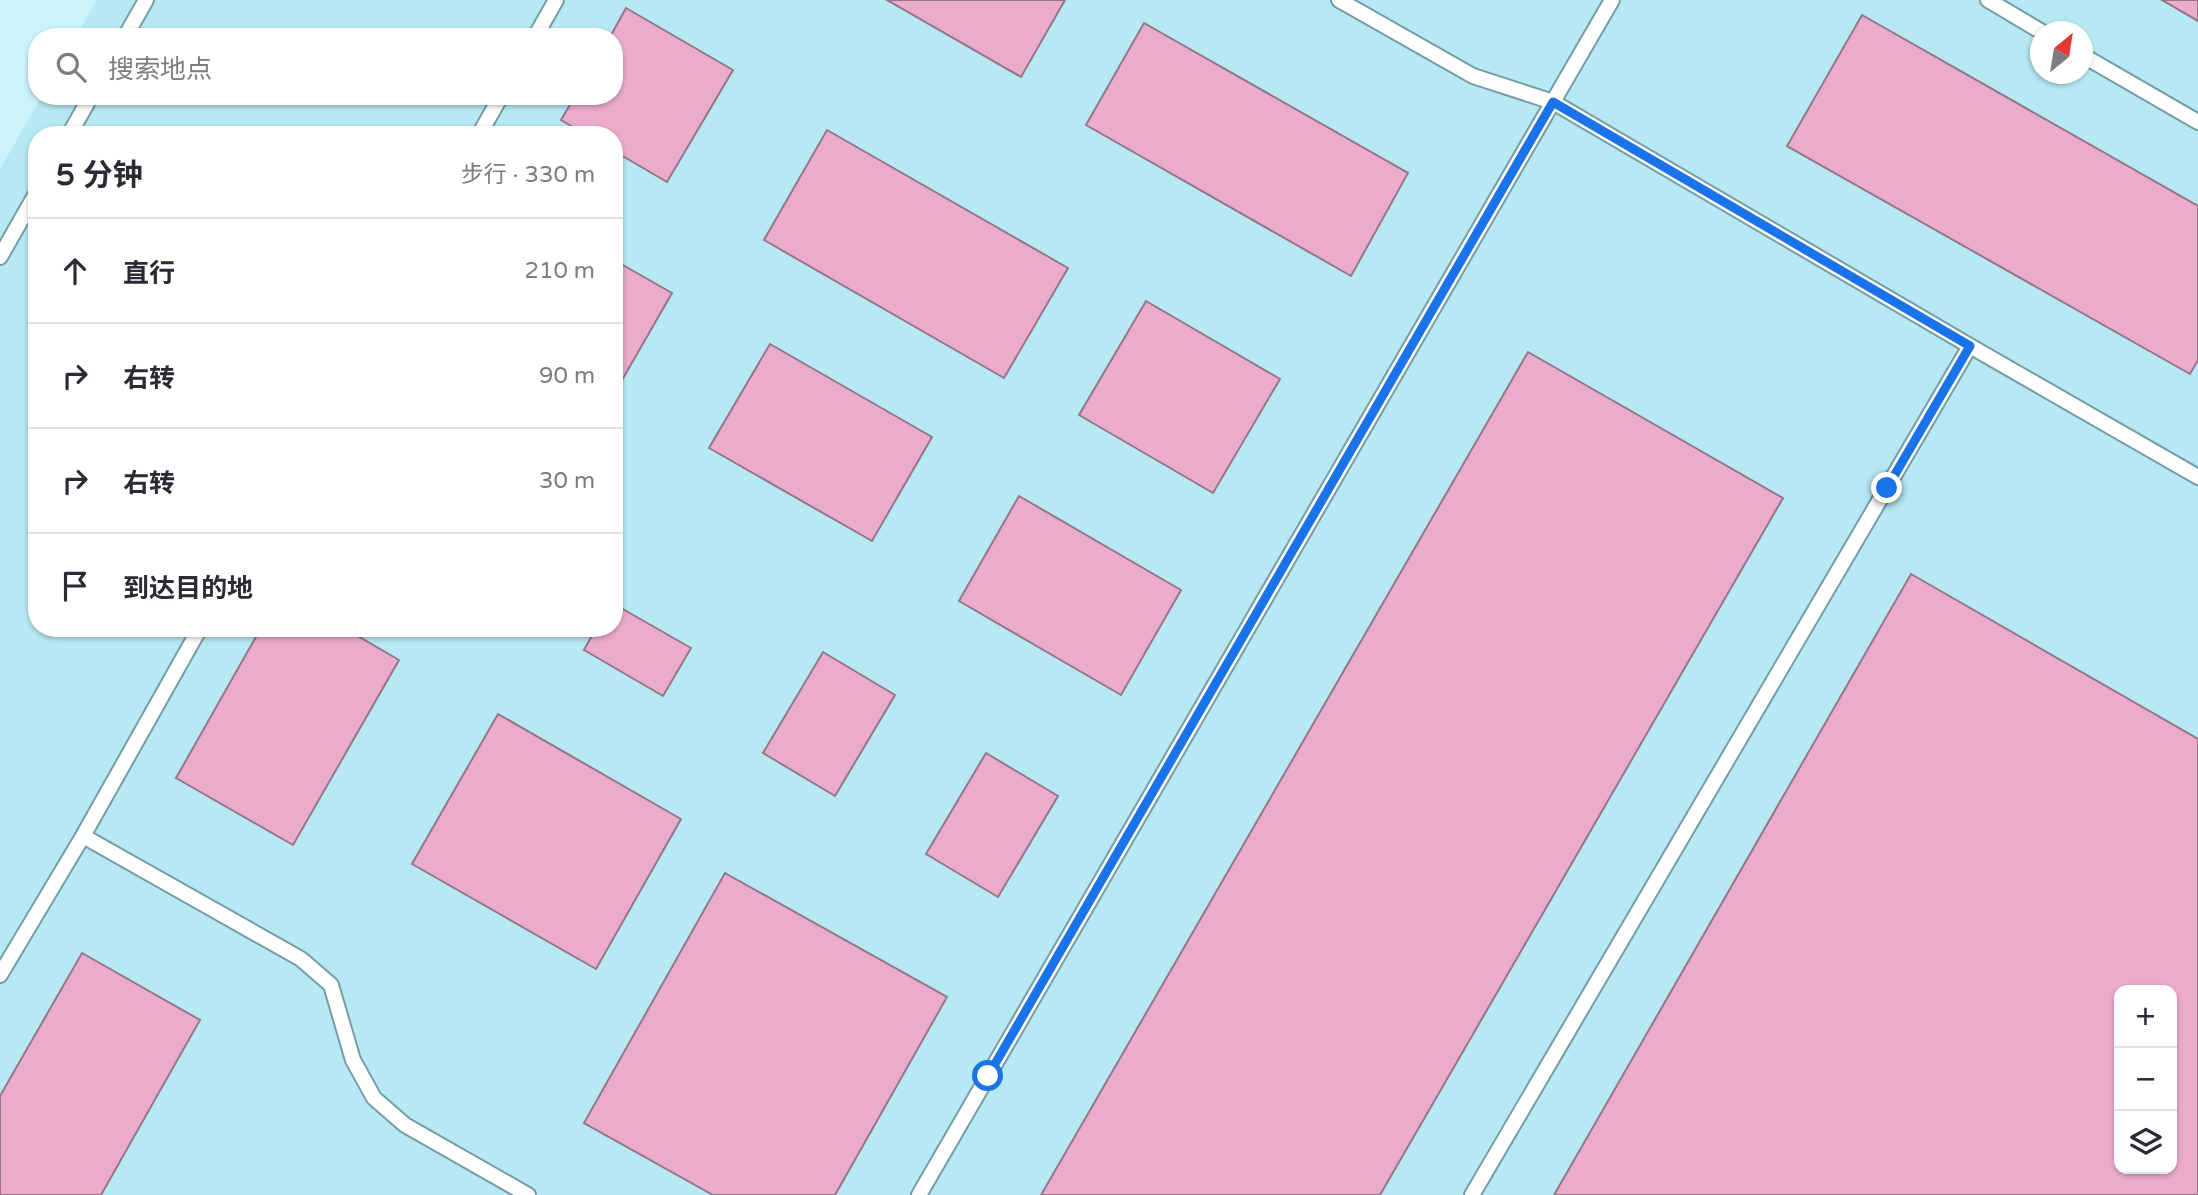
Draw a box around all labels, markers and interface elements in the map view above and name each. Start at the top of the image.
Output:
north arrow [2030,21,2093,84]
search box [28,28,623,105]
icon: search [52,48,90,86]
text: 搜索地点 [108,54,212,85]
text: 5 分钟 [56,157,143,194]
text: 步行 · 330 m [461,161,595,189]
icon: ahead [56,252,94,290]
text: 210 m [525,257,595,285]
text: 直行 [123,258,175,289]
icon: right [56,357,94,395]
text: 90 m [539,362,595,390]
text: 右转 [123,363,175,394]
icon: right [56,462,94,500]
text: 30 m [539,467,595,495]
text: 右转 [123,468,175,499]
route end [1871,472,1902,503]
icon: arrive [56,567,94,605]
text: 到达目的地 [123,573,253,604]
map controls [2114,985,2177,1174]
button: + [2114,985,2177,1048]
button: − [2114,1048,2177,1111]
route start [972,1060,1003,1091]
button: layers [2114,1111,2177,1174]

